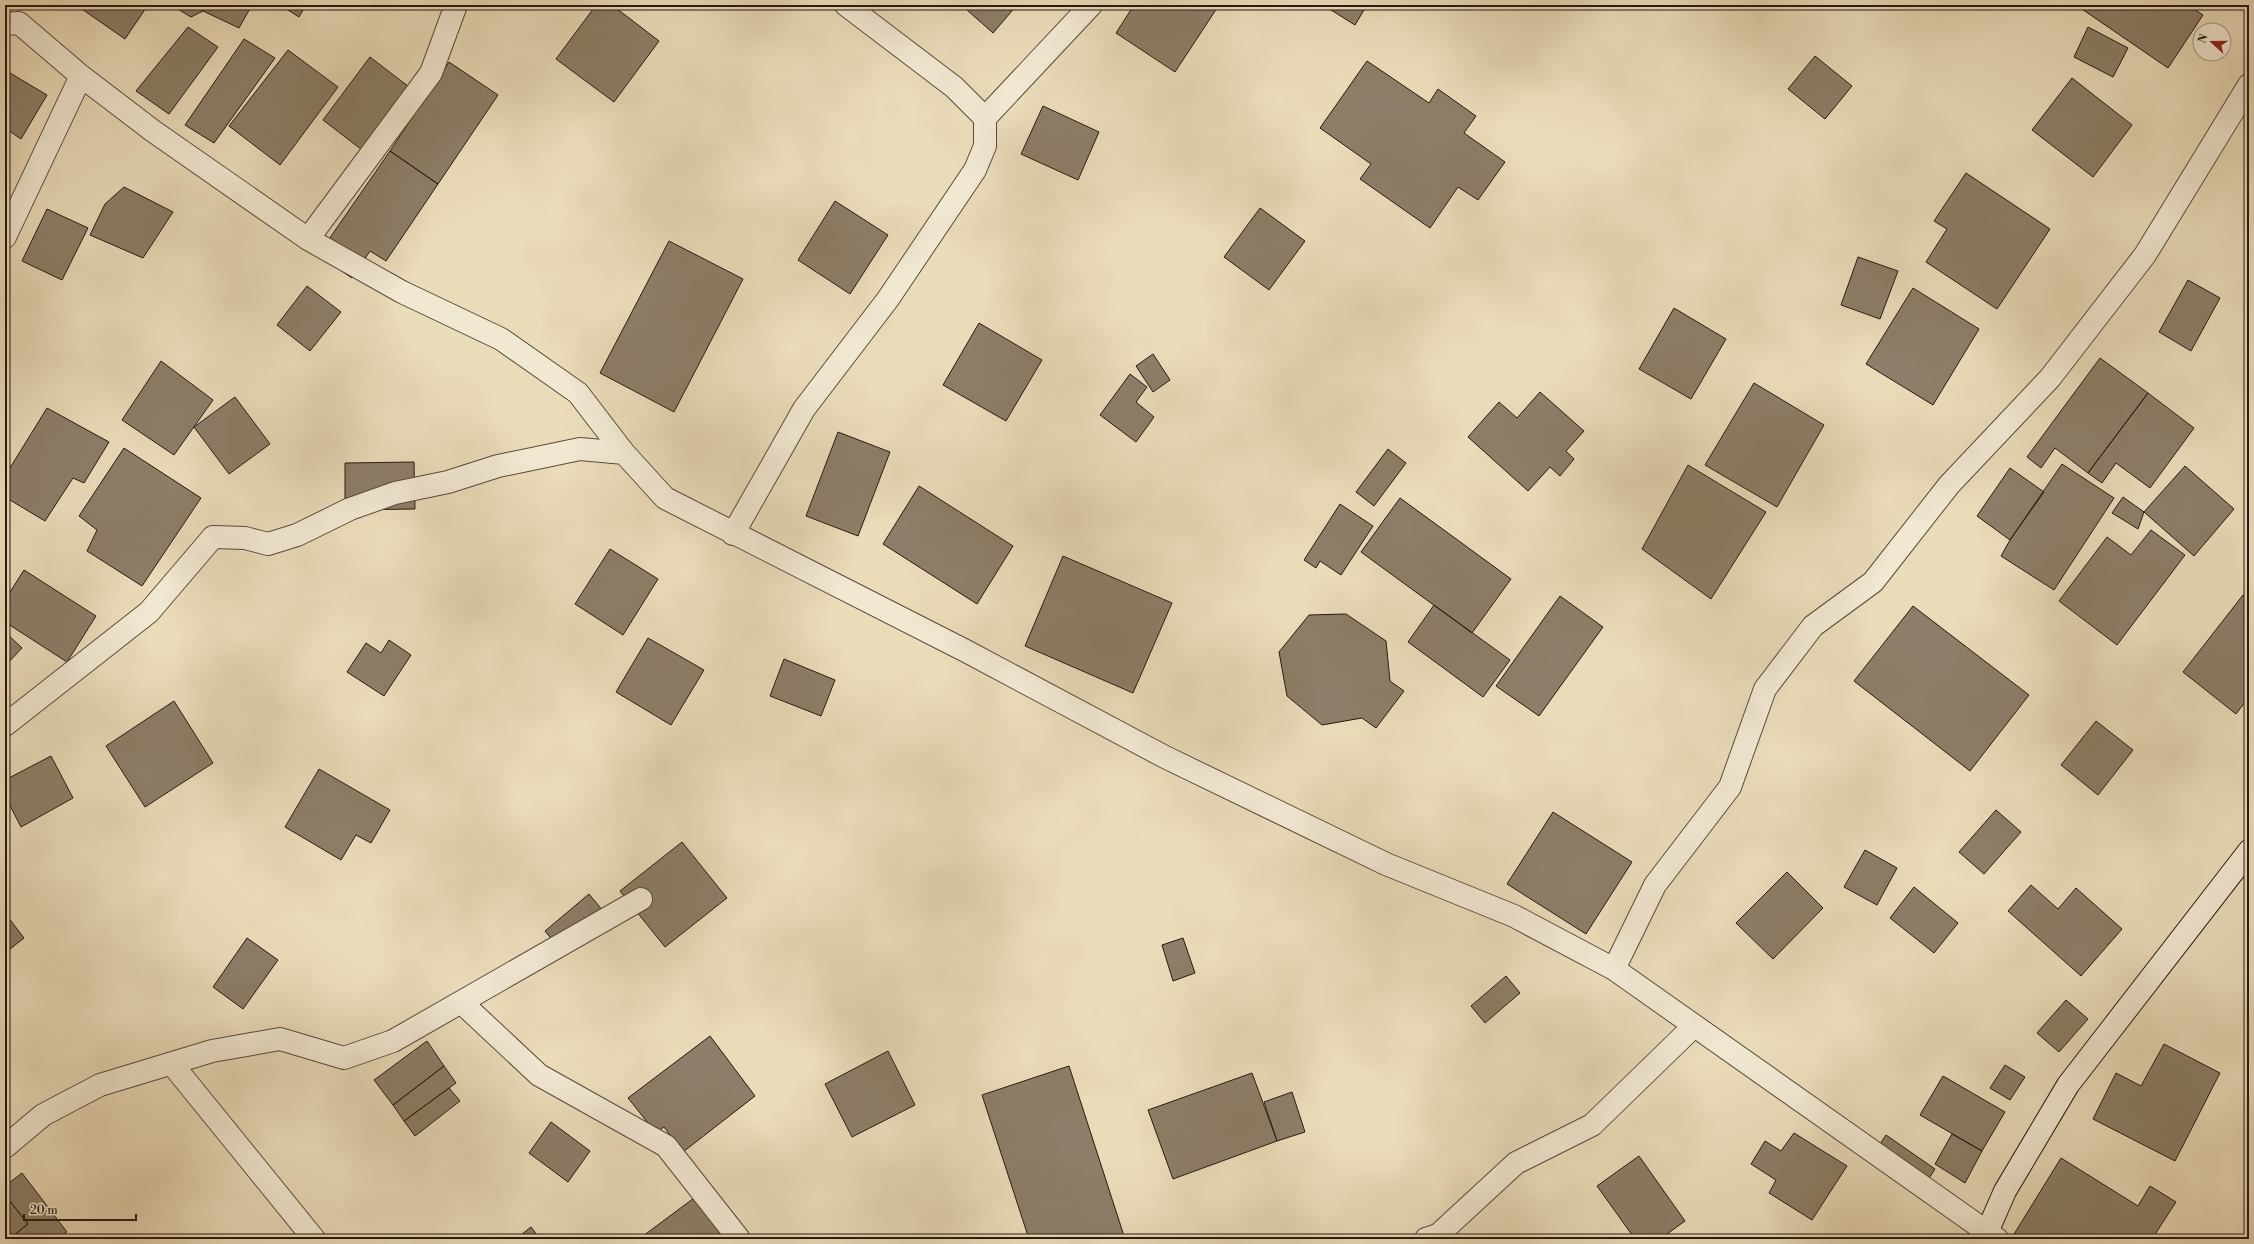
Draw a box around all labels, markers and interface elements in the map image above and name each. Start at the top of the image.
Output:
north arrow [2192,22,2232,62]
text: N [2196,32,2212,45]
scale bar [24,1196,136,1222]
text: 20 m [30,1203,58,1218]

